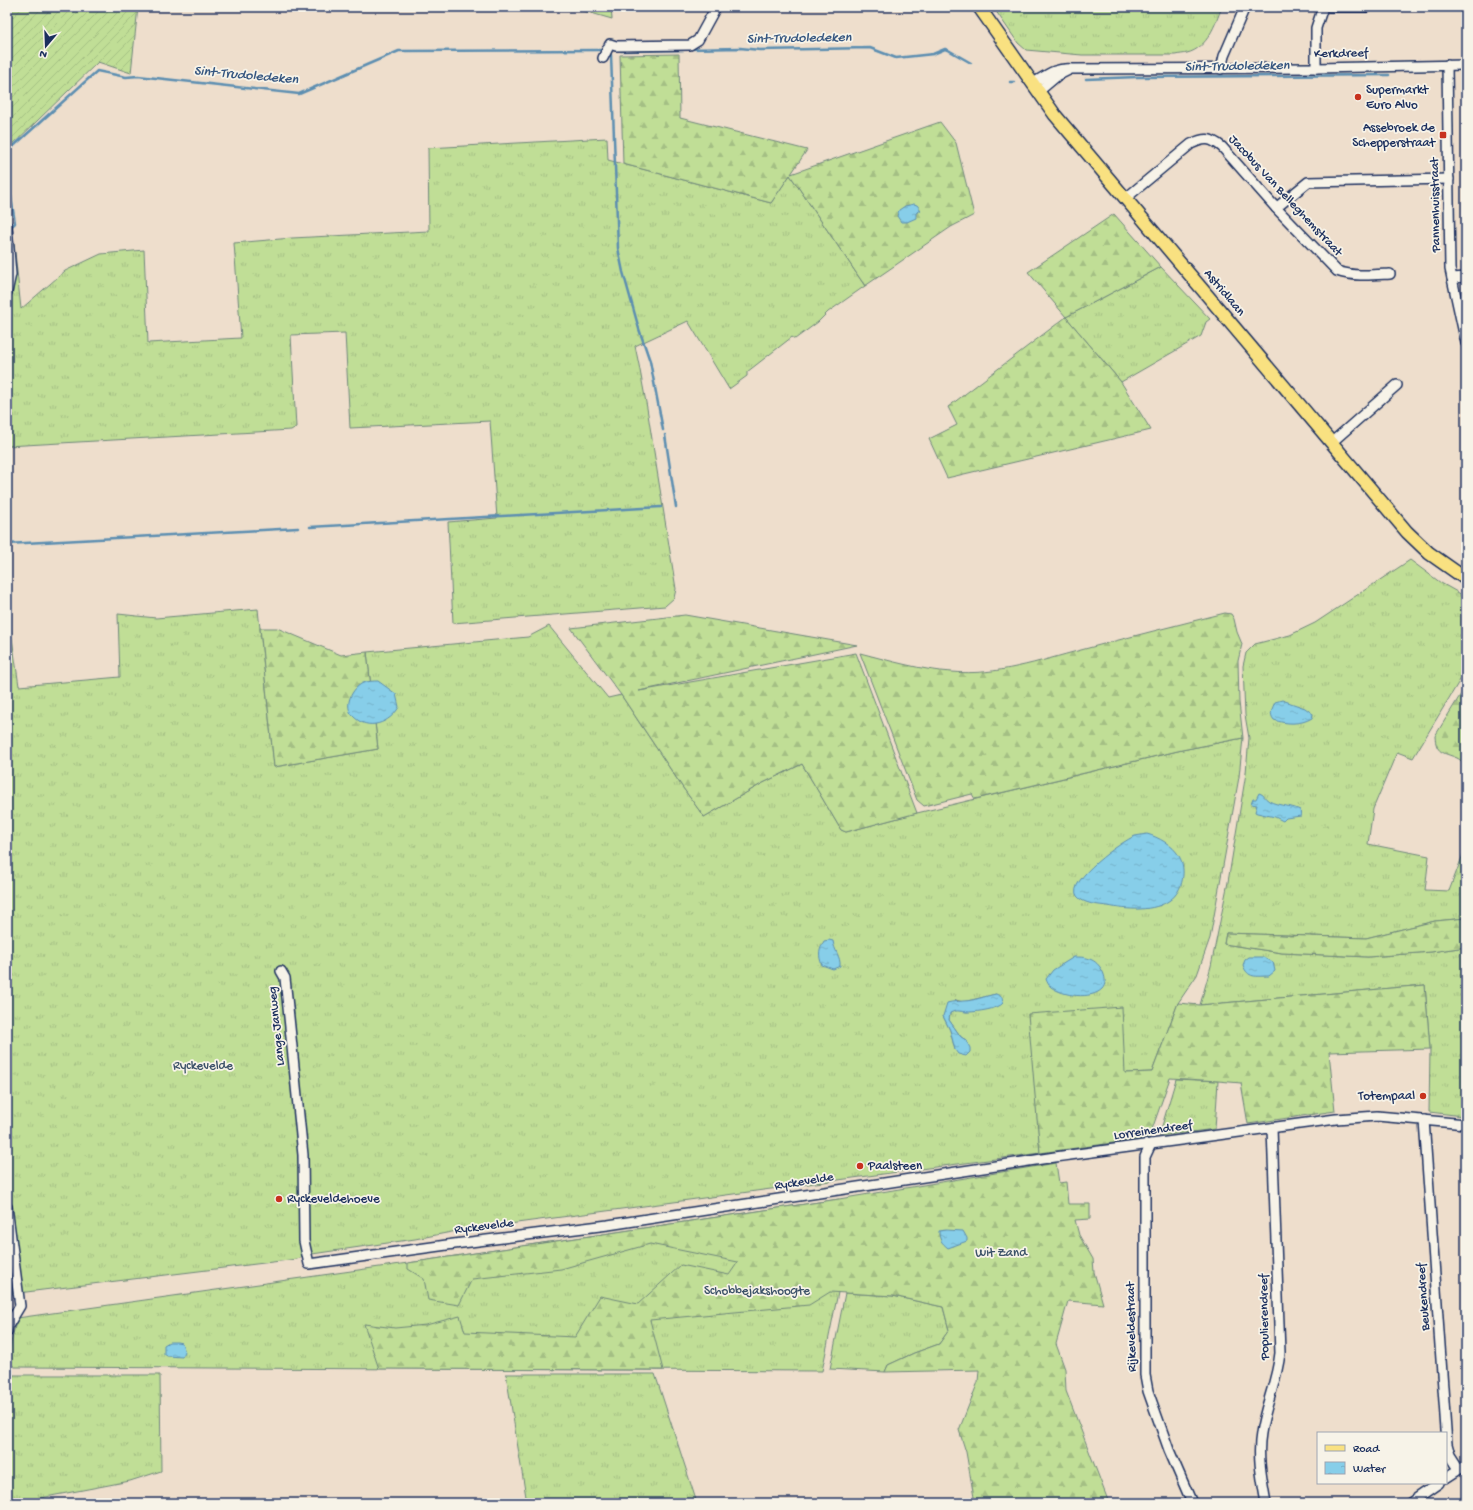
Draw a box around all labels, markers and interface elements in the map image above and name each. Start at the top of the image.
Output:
north arrow [26,26,66,66]
water label: Sint-Trudoledeken [747,30,852,48]
street label: Kerkdreef [1314,46,1369,62]
text: N [38,47,49,60]
water label: Sint-Trudoledeken [1185,58,1290,76]
water label: Sint-Trudoledeken [193,63,299,89]
place label: Supermarkt Euro Alvo [1366,83,1430,113]
marker: Supermarkt Euro Alvo [1353,92,1363,102]
place label: Assebroek de Schepperstraat [1352,121,1437,151]
marker: Assebroek de Schepperstraat [1438,130,1448,140]
street label: Jacobus Van Belleghemstraat [1225,132,1346,261]
street label: Pannenhuisstraat [1428,156,1444,254]
street label: Astridlaan [1200,267,1248,320]
street label: Lange Janweg [265,986,289,1066]
park label: Ryckevelde [173,1059,233,1074]
place label: Totempaal [1357,1089,1415,1104]
marker: Totempaal [1418,1091,1428,1101]
street label: Lorreinendreef [1113,1118,1194,1144]
place label: Paalsteen [867,1159,923,1174]
marker: Paalsteen [855,1161,865,1171]
street label: Ryckevelde [773,1170,835,1194]
place label: Ryckeveldehoeve [287,1192,380,1207]
marker: Ryckeveldehoeve [274,1194,284,1204]
street label: Ryckevelde [453,1216,515,1238]
park label: Wit Zand [975,1246,1028,1261]
street label: Beukendreef [1414,1262,1434,1332]
street label: Populierendreef [1257,1273,1273,1361]
street label: Rijkeveldestraat [1124,1280,1140,1372]
park label: Schobbejakshoogte [704,1284,810,1299]
legend [1317,1432,1447,1484]
text: Road [1353,1443,1380,1457]
text: Water [1353,1463,1387,1477]

